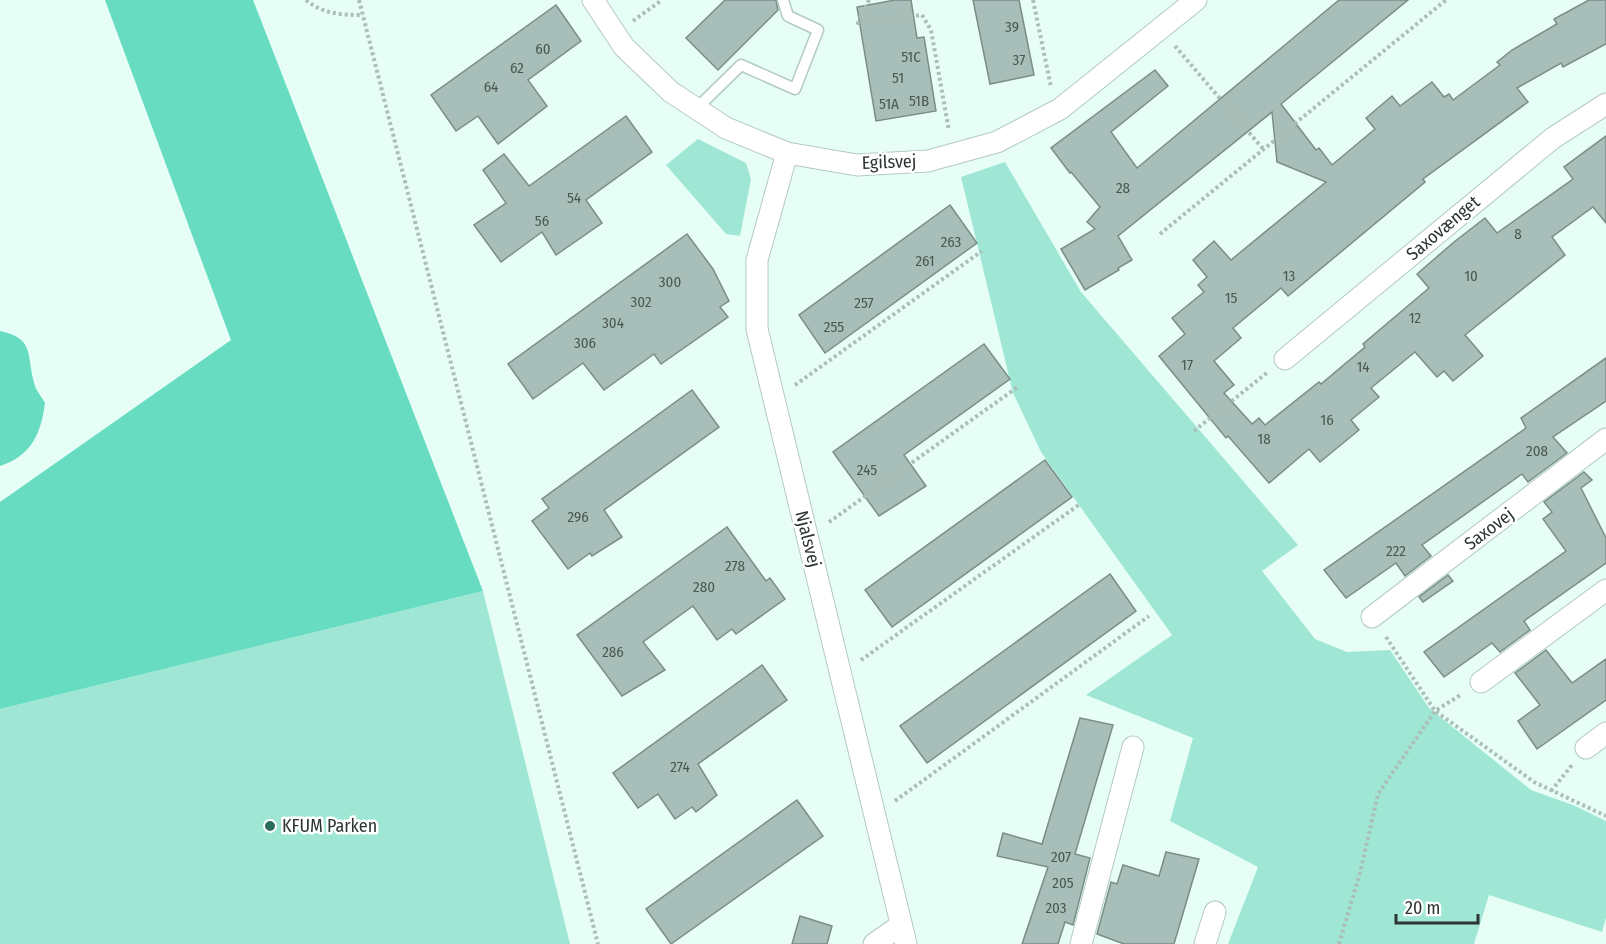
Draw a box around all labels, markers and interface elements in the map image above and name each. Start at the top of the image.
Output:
house number: 39 [1005,18,1019,36]
house number: 60 [535,40,551,58]
house number: 51C [901,48,921,66]
house number: 37 [1013,51,1025,69]
house number: 62 [510,59,524,77]
house number: 51 [892,69,904,87]
house number: 64 [484,78,498,96]
house number: 51B [909,92,929,110]
house number: 51A [879,95,899,113]
street label: Egilsvej [861,150,917,174]
house number: 28 [1116,179,1130,197]
house number: 54 [567,189,581,207]
street label: Saxovænget [1402,191,1484,265]
house number: 56 [535,212,549,230]
house number: 8 [1514,225,1522,243]
house number: 263 [941,233,962,251]
house number: 261 [915,252,935,270]
house number: 13 [1283,267,1296,285]
house number: 10 [1464,267,1478,285]
house number: 300 [659,273,681,291]
house number: 15 [1225,289,1237,307]
house number: 302 [630,293,652,311]
house number: 257 [854,294,874,312]
house number: 12 [1409,309,1422,327]
house number: 304 [602,314,624,332]
house number: 255 [824,318,844,336]
house number: 306 [574,334,596,352]
house number: 17 [1181,356,1193,374]
house number: 14 [1356,358,1370,376]
house number: 16 [1320,411,1334,429]
house number: 18 [1257,430,1271,448]
house number: 208 [1526,442,1548,460]
house number: 245 [857,461,877,479]
street label: Saxovej [1460,503,1518,555]
house number: 296 [567,508,589,526]
street label: Njalsvej [790,508,826,570]
house number: 222 [1386,542,1406,560]
house number: 278 [725,557,745,575]
house number: 280 [693,578,715,596]
house number: 286 [602,643,624,661]
house number: 274 [670,758,690,776]
place label: KFUM Parken [282,815,377,837]
marker: KFUM Parken [263,819,277,833]
house number: 207 [1051,848,1071,866]
house number: 205 [1052,874,1074,892]
scale bar [1396,887,1478,925]
text: 20 m [1405,897,1440,919]
house number: 203 [1045,899,1067,917]

